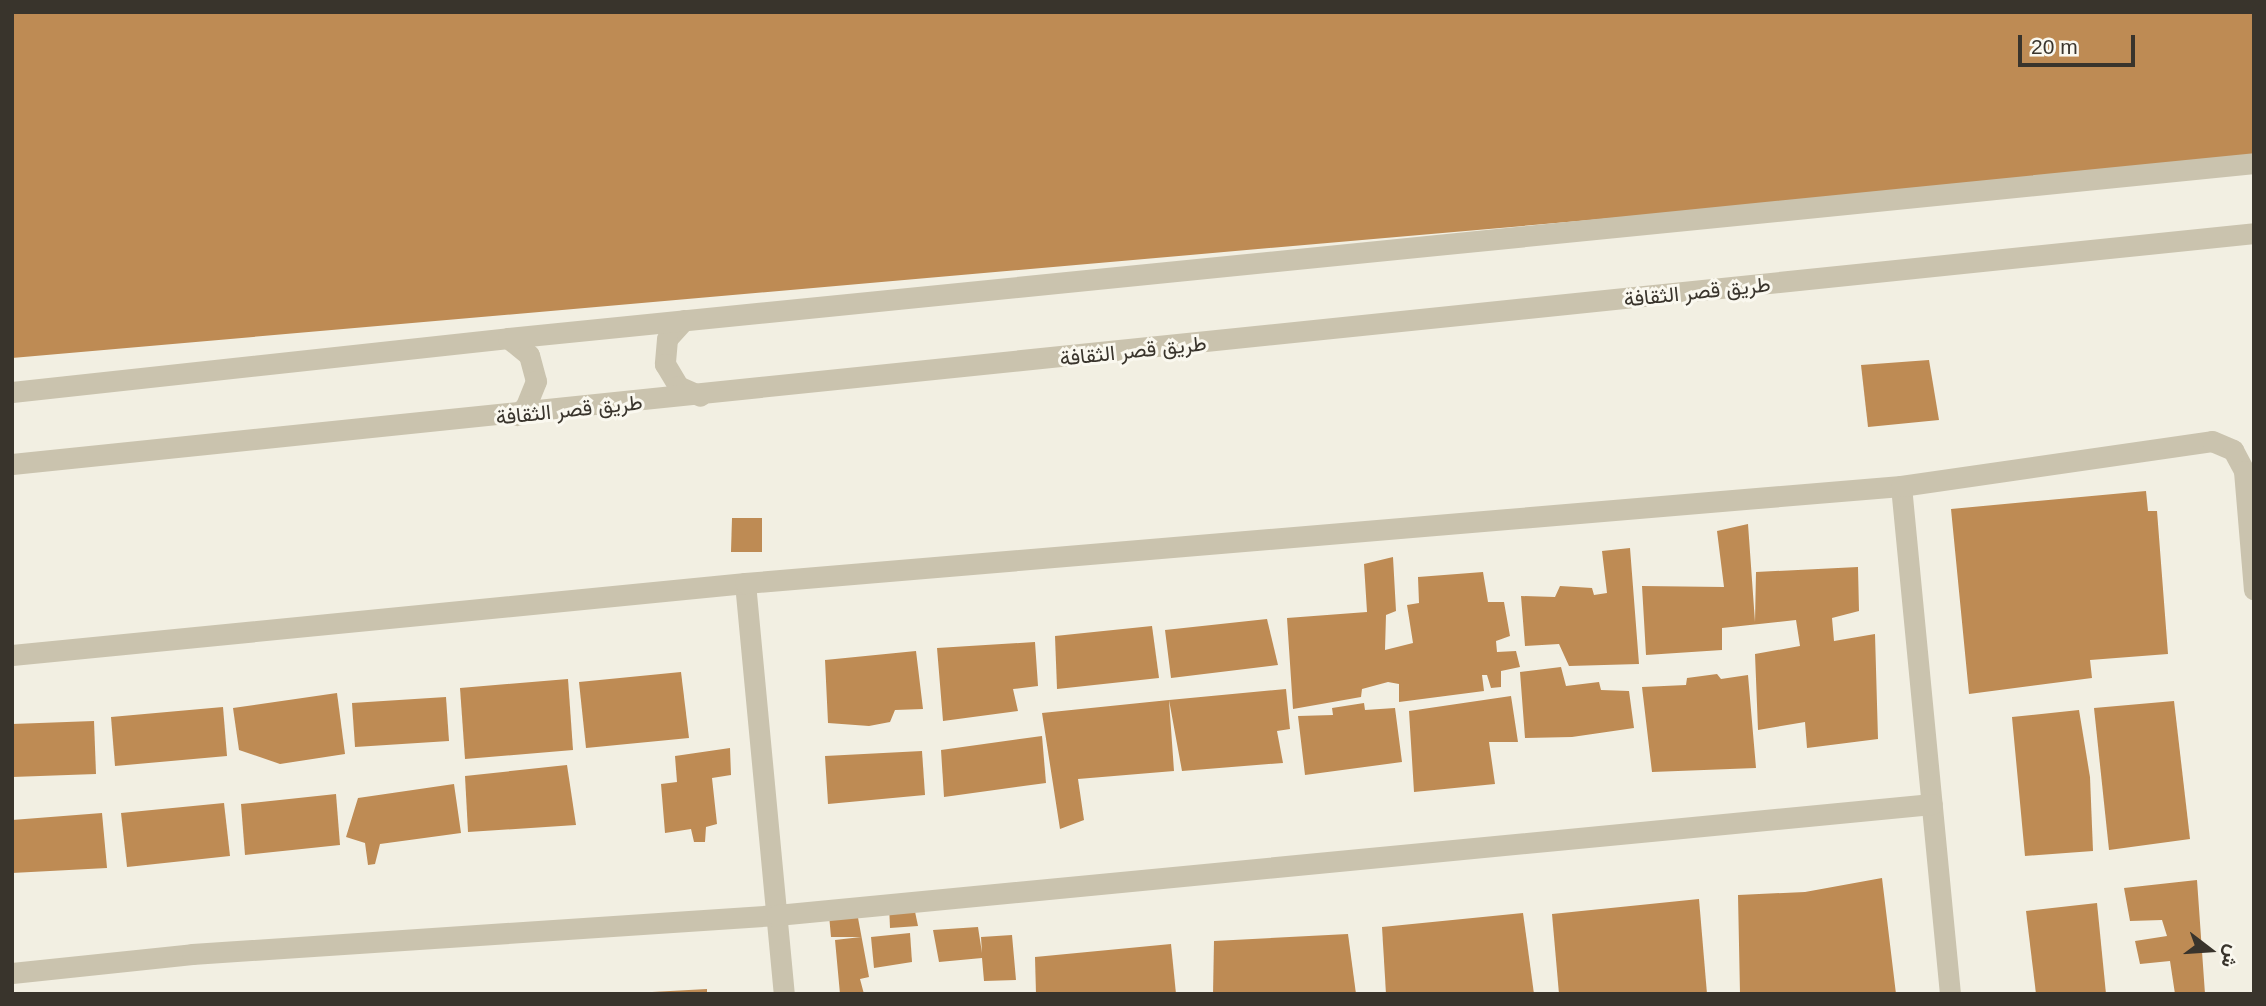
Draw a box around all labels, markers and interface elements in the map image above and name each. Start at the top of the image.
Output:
scale bar [2021,21,2138,65]
text: 20 m [2031,35,2078,58]
street label: طريق قصر الثقافة [1622,272,1772,312]
street label: طريق قصر الثقافة [1058,331,1208,371]
street label: طريق قصر الثقافة [494,390,644,430]
north arrow [2175,915,2245,985]
text: ش [2217,942,2244,970]

